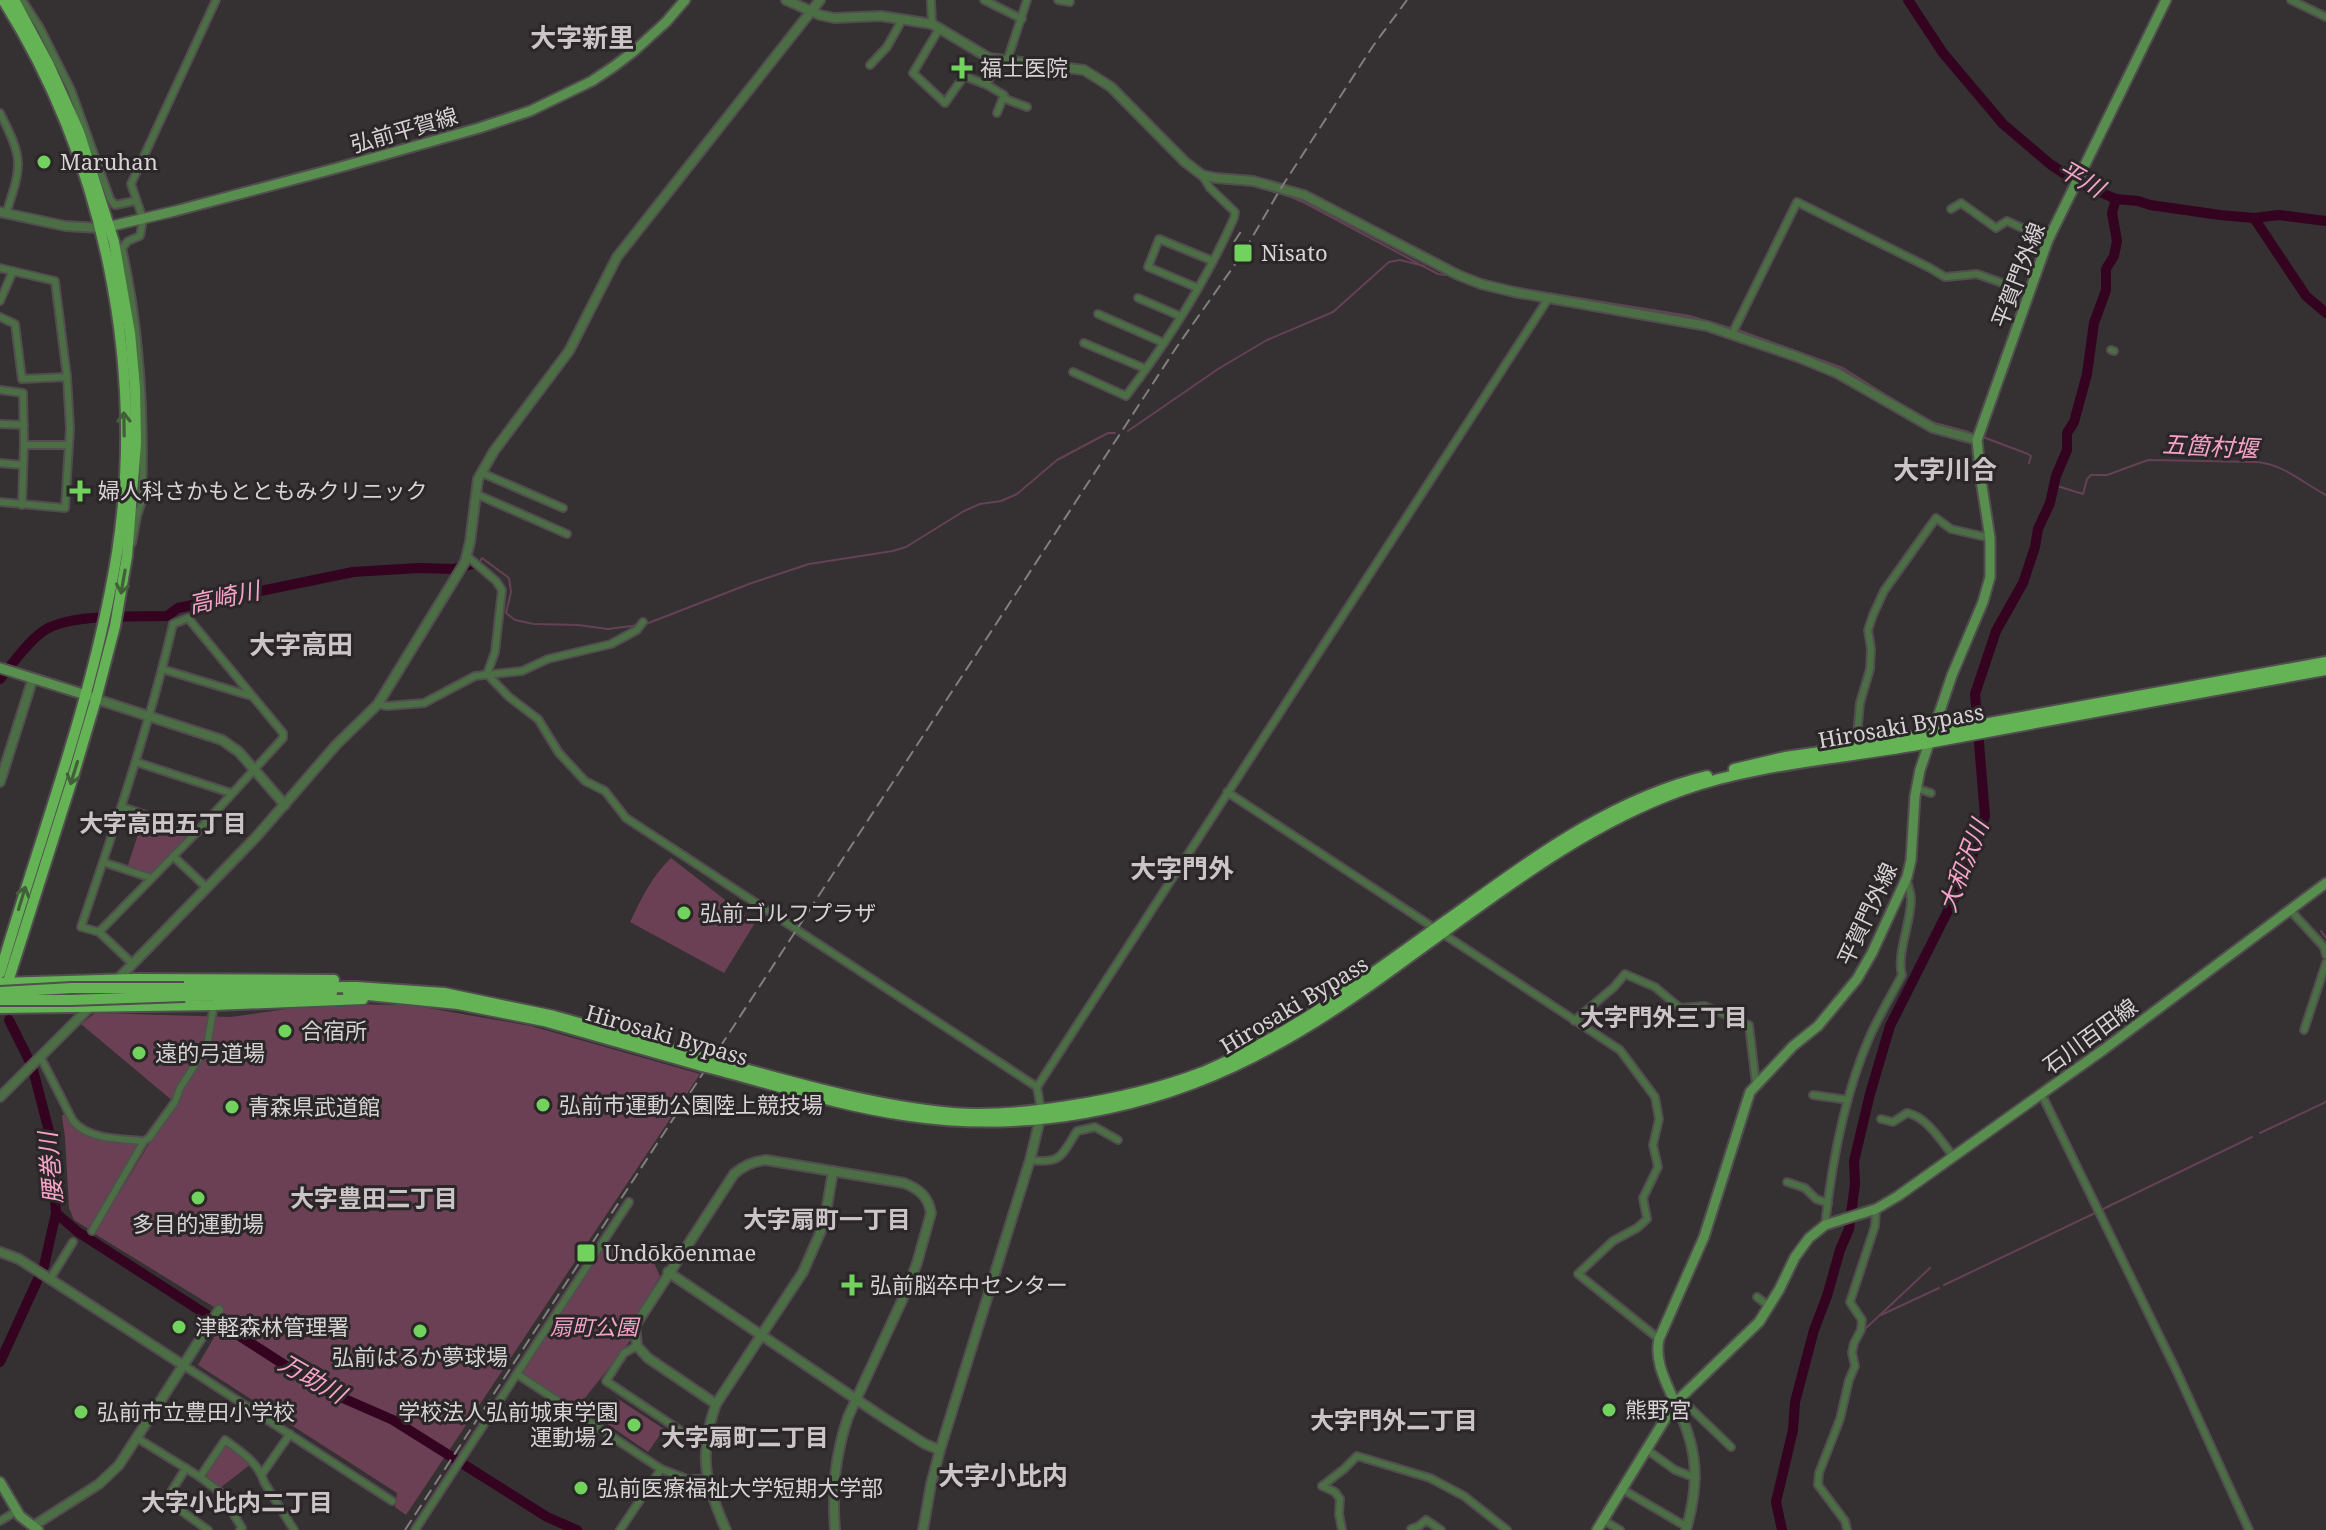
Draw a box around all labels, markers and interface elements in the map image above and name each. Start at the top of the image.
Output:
district label: 大字新里 [530,19,634,55]
place label: 福士医院 [980,52,1068,82]
marker: 福士医院 [951,57,973,79]
street label: 弘前平賀線 [347,99,461,159]
place label: Maruhan [60,146,158,176]
water label: 平川 [2053,151,2113,205]
marker: Maruhan [35,153,53,171]
street label: 平賀門外線 [1983,218,2051,331]
place label: Nisato [1261,237,1328,267]
marker: Nisato [1232,242,1254,264]
one-way arrow [117,411,132,438]
water label: 五箇村堰 [2161,427,2263,465]
district label: 大字川合 [1893,451,1997,487]
place label: 婦人科さかもとともみクリニック [98,475,428,505]
marker: 婦人科さかもとともみクリニック [69,480,91,502]
one-way arrow [115,568,130,594]
water label: 高崎川 [185,572,265,620]
district label: 大字高田 [249,626,353,662]
street label: Hirosaki Bypass [1816,696,1986,754]
one-way arrow [66,760,81,786]
district label: 大字高田五丁目 [79,806,247,839]
water label: 大和沢川 [1930,812,1996,916]
district label: 大字門外 [1130,850,1234,886]
street label: 平賀門外線 [1829,857,1903,970]
one-way arrow [15,885,30,911]
place label: 弘前ゴルフプラザ [700,897,876,927]
marker: 弘前ゴルフプラザ [675,904,693,922]
street label: Hirosaki Bypass [1214,948,1373,1060]
street label: 石川百田線 [2036,991,2143,1080]
street label: Hirosaki Bypass [583,997,752,1072]
district label: 大字門外三丁目 [1580,1000,1748,1033]
place label: 合宿所 [301,1015,367,1045]
marker: 合宿所 [276,1022,294,1040]
place label: 遠的弓道場 [155,1037,265,1067]
marker: 遠的弓道場 [130,1044,148,1062]
place label: 弘前市運動公園陸上競技場 [559,1089,823,1119]
place label: 青森県武道館 [248,1091,380,1121]
marker: 弘前市運動公園陸上競技場 [534,1096,552,1114]
marker: 青森県武道館 [223,1098,241,1116]
water label: 腰巻川 [30,1128,69,1205]
district label: 大字豊田二丁目 [290,1181,458,1214]
marker: 多目的運動場 [189,1189,207,1207]
district label: 大字扇町一丁目 [743,1202,911,1235]
place label: 多目的運動場 [132,1208,264,1238]
place label: Undōkōenmae [604,1237,756,1267]
marker: Undōkōenmae [575,1242,597,1264]
place label: 弘前脳卒中センター [870,1269,1068,1299]
marker: 弘前脳卒中センター [841,1274,863,1296]
place label: 津軽森林管理署 [195,1311,349,1341]
park label: 扇町公園 [550,1311,641,1341]
marker: 津軽森林管理署 [170,1318,188,1336]
marker: 弘前はるか夢球場 [411,1322,429,1340]
place label: 弘前はるか夢球場 [332,1341,508,1371]
water label: 万助川 [273,1345,355,1411]
place label: 熊野宮 [1625,1394,1691,1424]
place label: 弘前市立豊田小学校 [97,1396,295,1426]
place label: 学校法人弘前城東学園 運動場２ [398,1396,618,1451]
marker: 熊野宮 [1600,1401,1618,1419]
marker: 弘前市立豊田小学校 [72,1403,90,1421]
district label: 大字門外二丁目 [1310,1403,1478,1436]
marker: 学校法人弘前城東学園 運動場２ [625,1416,643,1434]
district label: 大字扇町二丁目 [661,1420,829,1453]
district label: 大字小比内 [938,1457,1068,1493]
place label: 弘前医療福祉大学短期大学部 [597,1472,883,1502]
marker: 弘前医療福祉大学短期大学部 [572,1479,590,1497]
district label: 大字小比内二丁目 [141,1485,333,1518]

